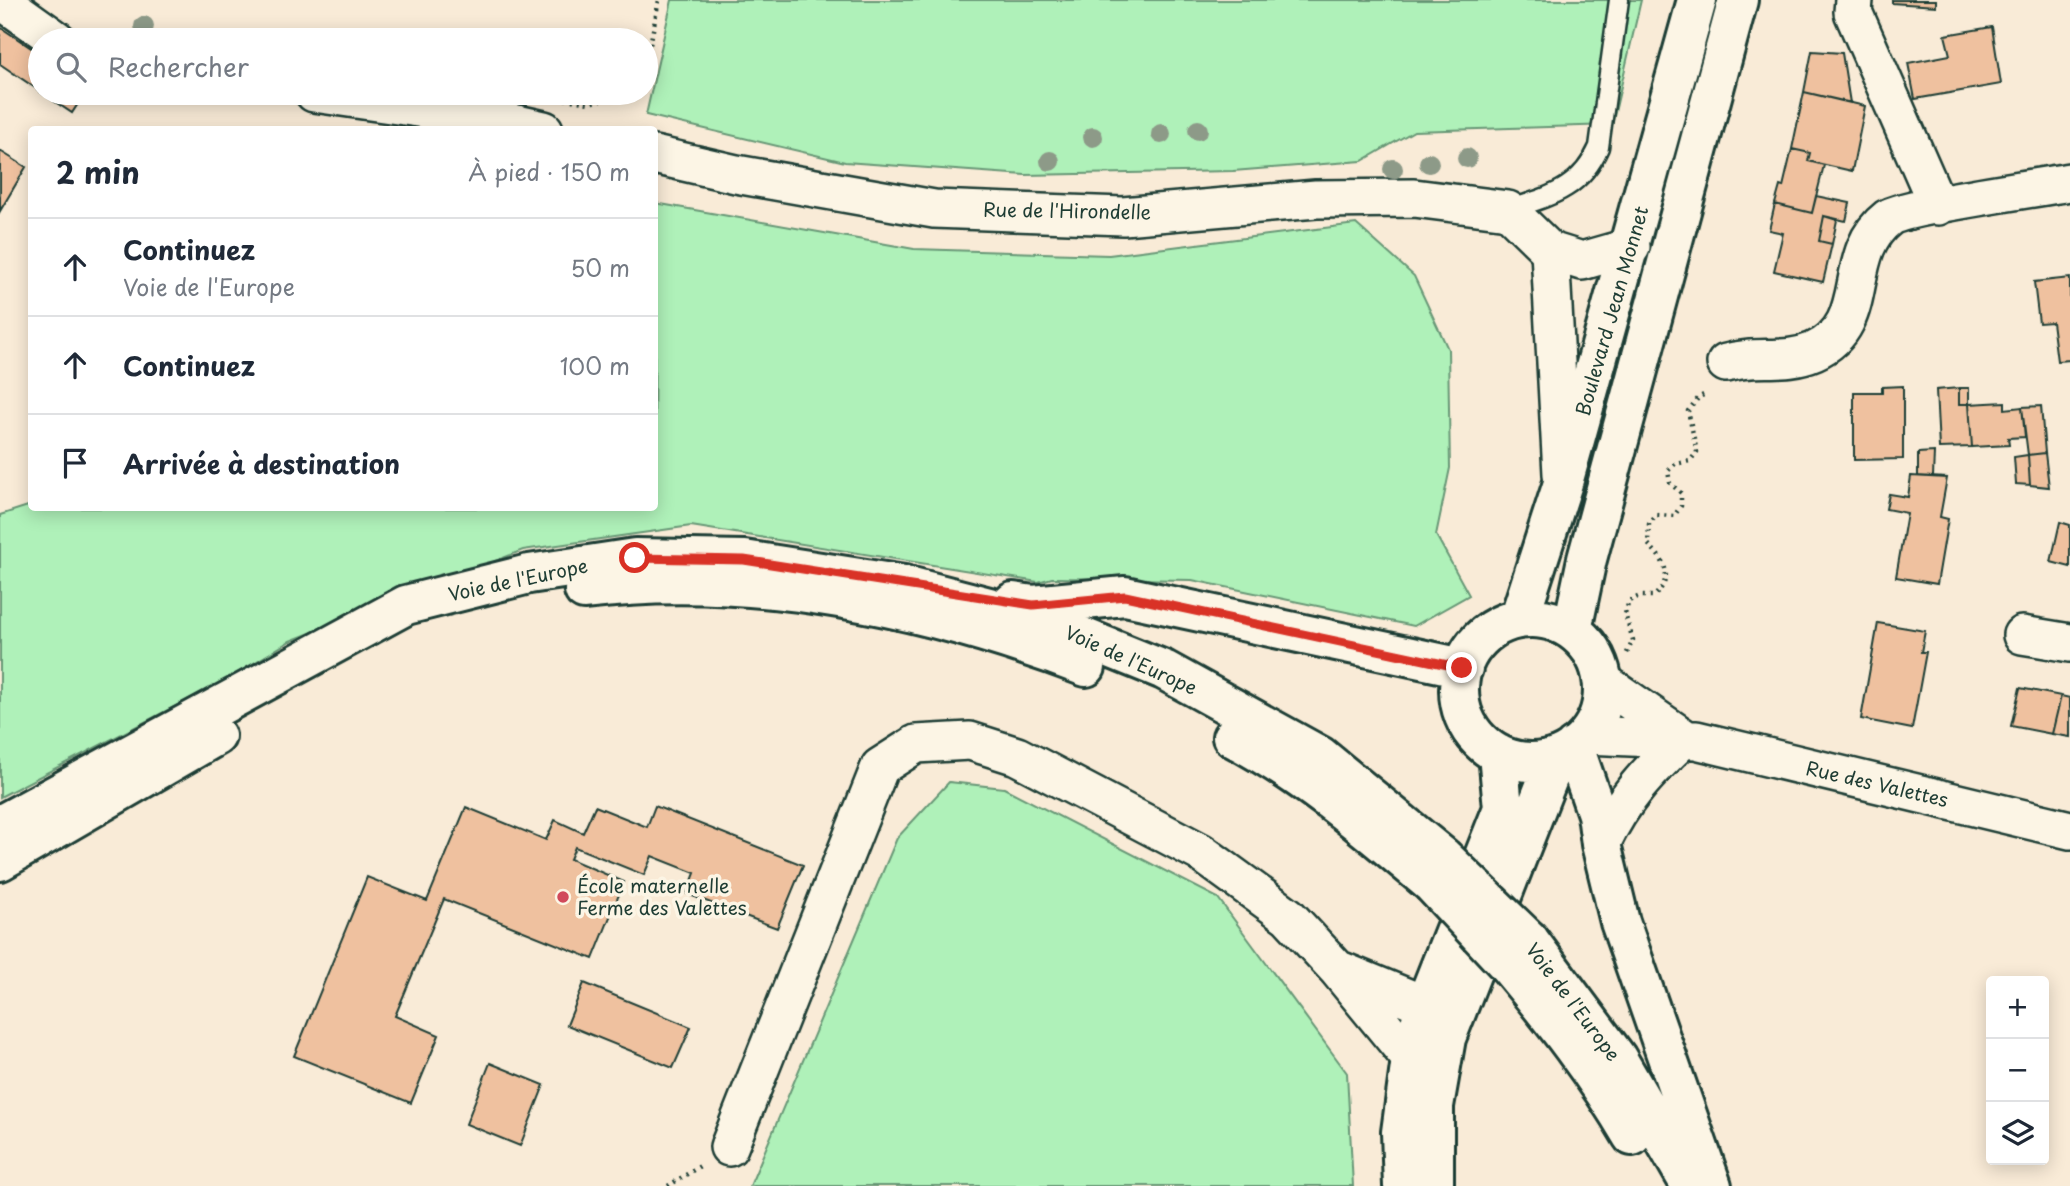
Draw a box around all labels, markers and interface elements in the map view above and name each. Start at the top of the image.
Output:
search box [28,28,658,105]
text: Rechercher [108,47,249,86]
icon: search [52,48,90,86]
text: 2 min [56,149,140,194]
text: À pied · 150 m [468,154,630,189]
street label: Rue de l'Hirondelle [983,195,1151,225]
street label: Boulevard Jean Monnet [1568,202,1654,419]
text: Continuez [123,230,255,269]
icon: ahead [56,248,94,286]
text: 50 m [570,250,630,285]
text: Voie de l'Europe [123,269,295,304]
icon: ahead [56,346,94,384]
text: Continuez [123,346,255,385]
text: 100 m [560,348,630,383]
icon: arrive [56,444,94,482]
text: Arrivée à destination [123,444,400,483]
route start [619,542,650,573]
street label: Voie de l'Europe [445,551,590,607]
street label: Voie de l'Europe [1061,617,1202,701]
route end [1446,652,1477,683]
street label: Rue des Valettes [1804,753,1951,813]
place label: École maternelle Ferme des Valettes [577,871,747,921]
marker: École maternelle Ferme des Valettes [555,889,571,905]
street label: Voie de l'Europe [1520,936,1628,1067]
map controls [1986,976,2049,1165]
button: + [1986,976,2049,1039]
button: − [1986,1039,2049,1102]
button: layers [1986,1102,2049,1165]

